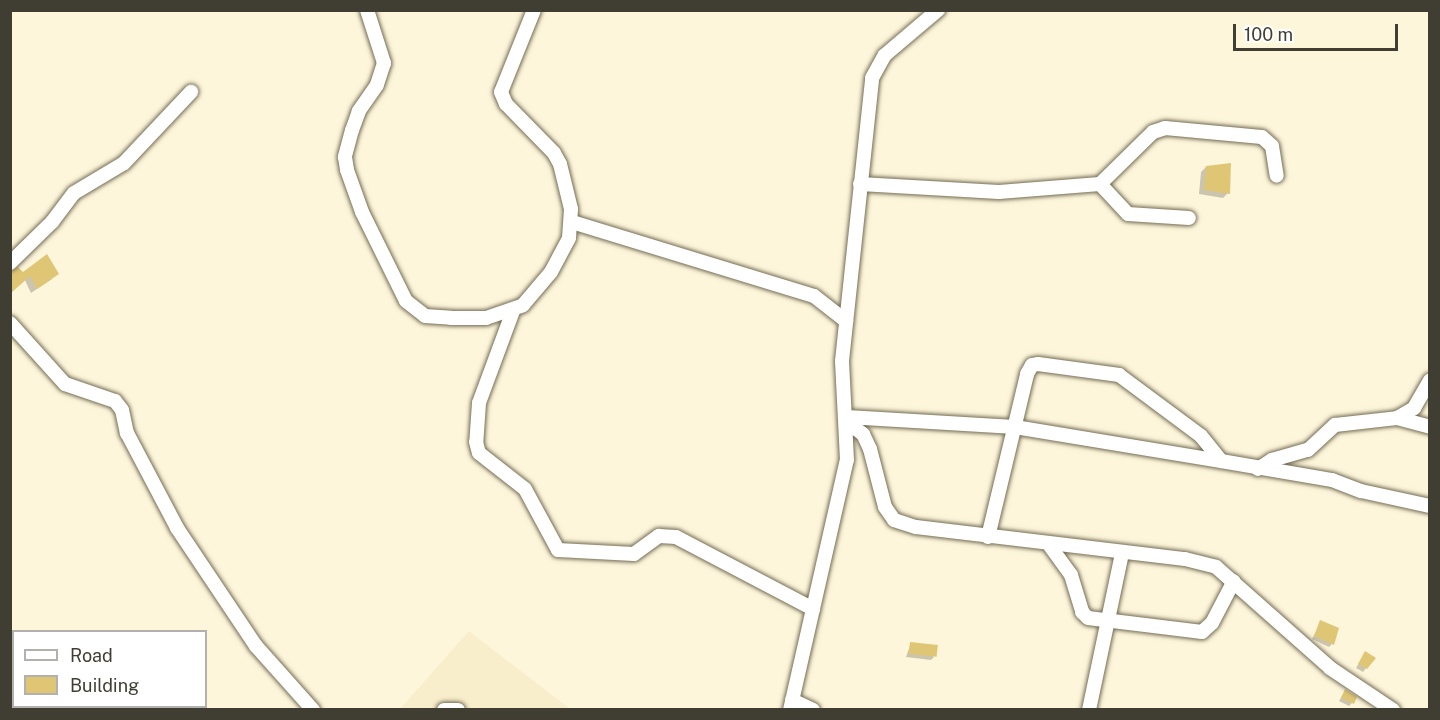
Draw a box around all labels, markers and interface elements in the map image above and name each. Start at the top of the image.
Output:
scale bar [1236,12,1401,50]
text: 100 m [1244,24,1293,45]
legend [12,630,207,708]
text: Road [70,645,113,666]
text: Building [70,675,139,696]

